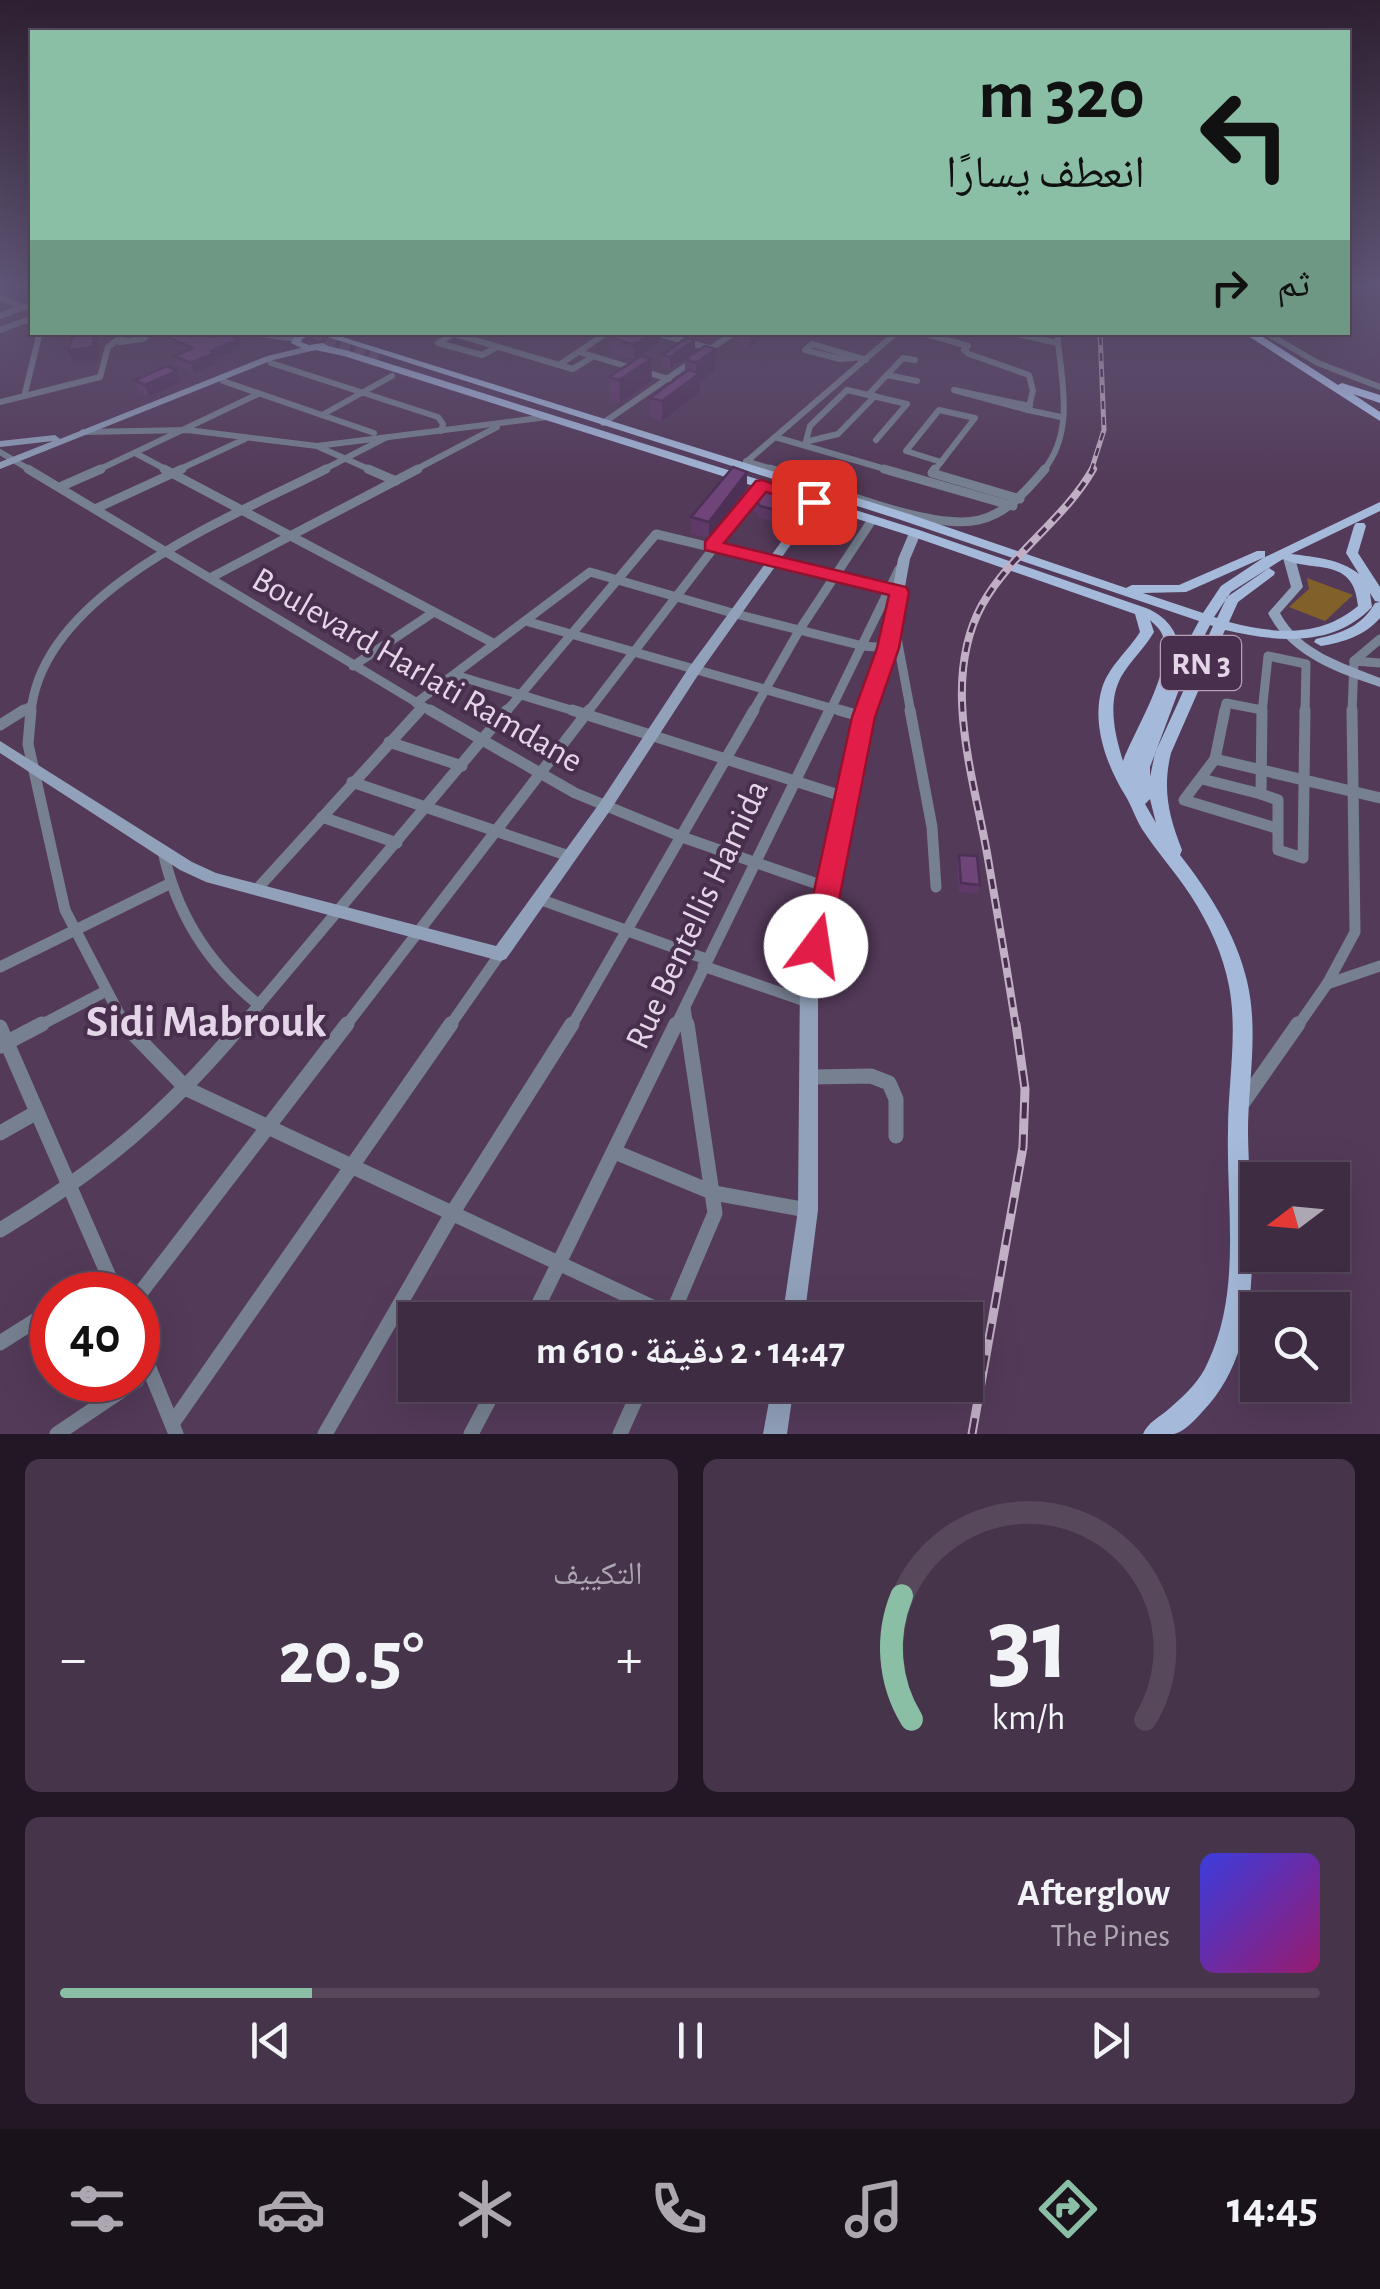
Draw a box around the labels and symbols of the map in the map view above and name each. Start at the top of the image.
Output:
pin [772,460,857,545]
street label: Boulevard Harlati Ramdane [246,561,588,779]
road number: RN 3 [1161,636,1241,690]
street label: Rue Bentellis Hamida [620,775,775,1054]
position arrow [764,894,868,998]
district label: Sidi Mabrouk [86,1000,326,1045]
north arrow [1240,1162,1350,1272]
speed limit sign: 40 [30,1272,160,1402]

